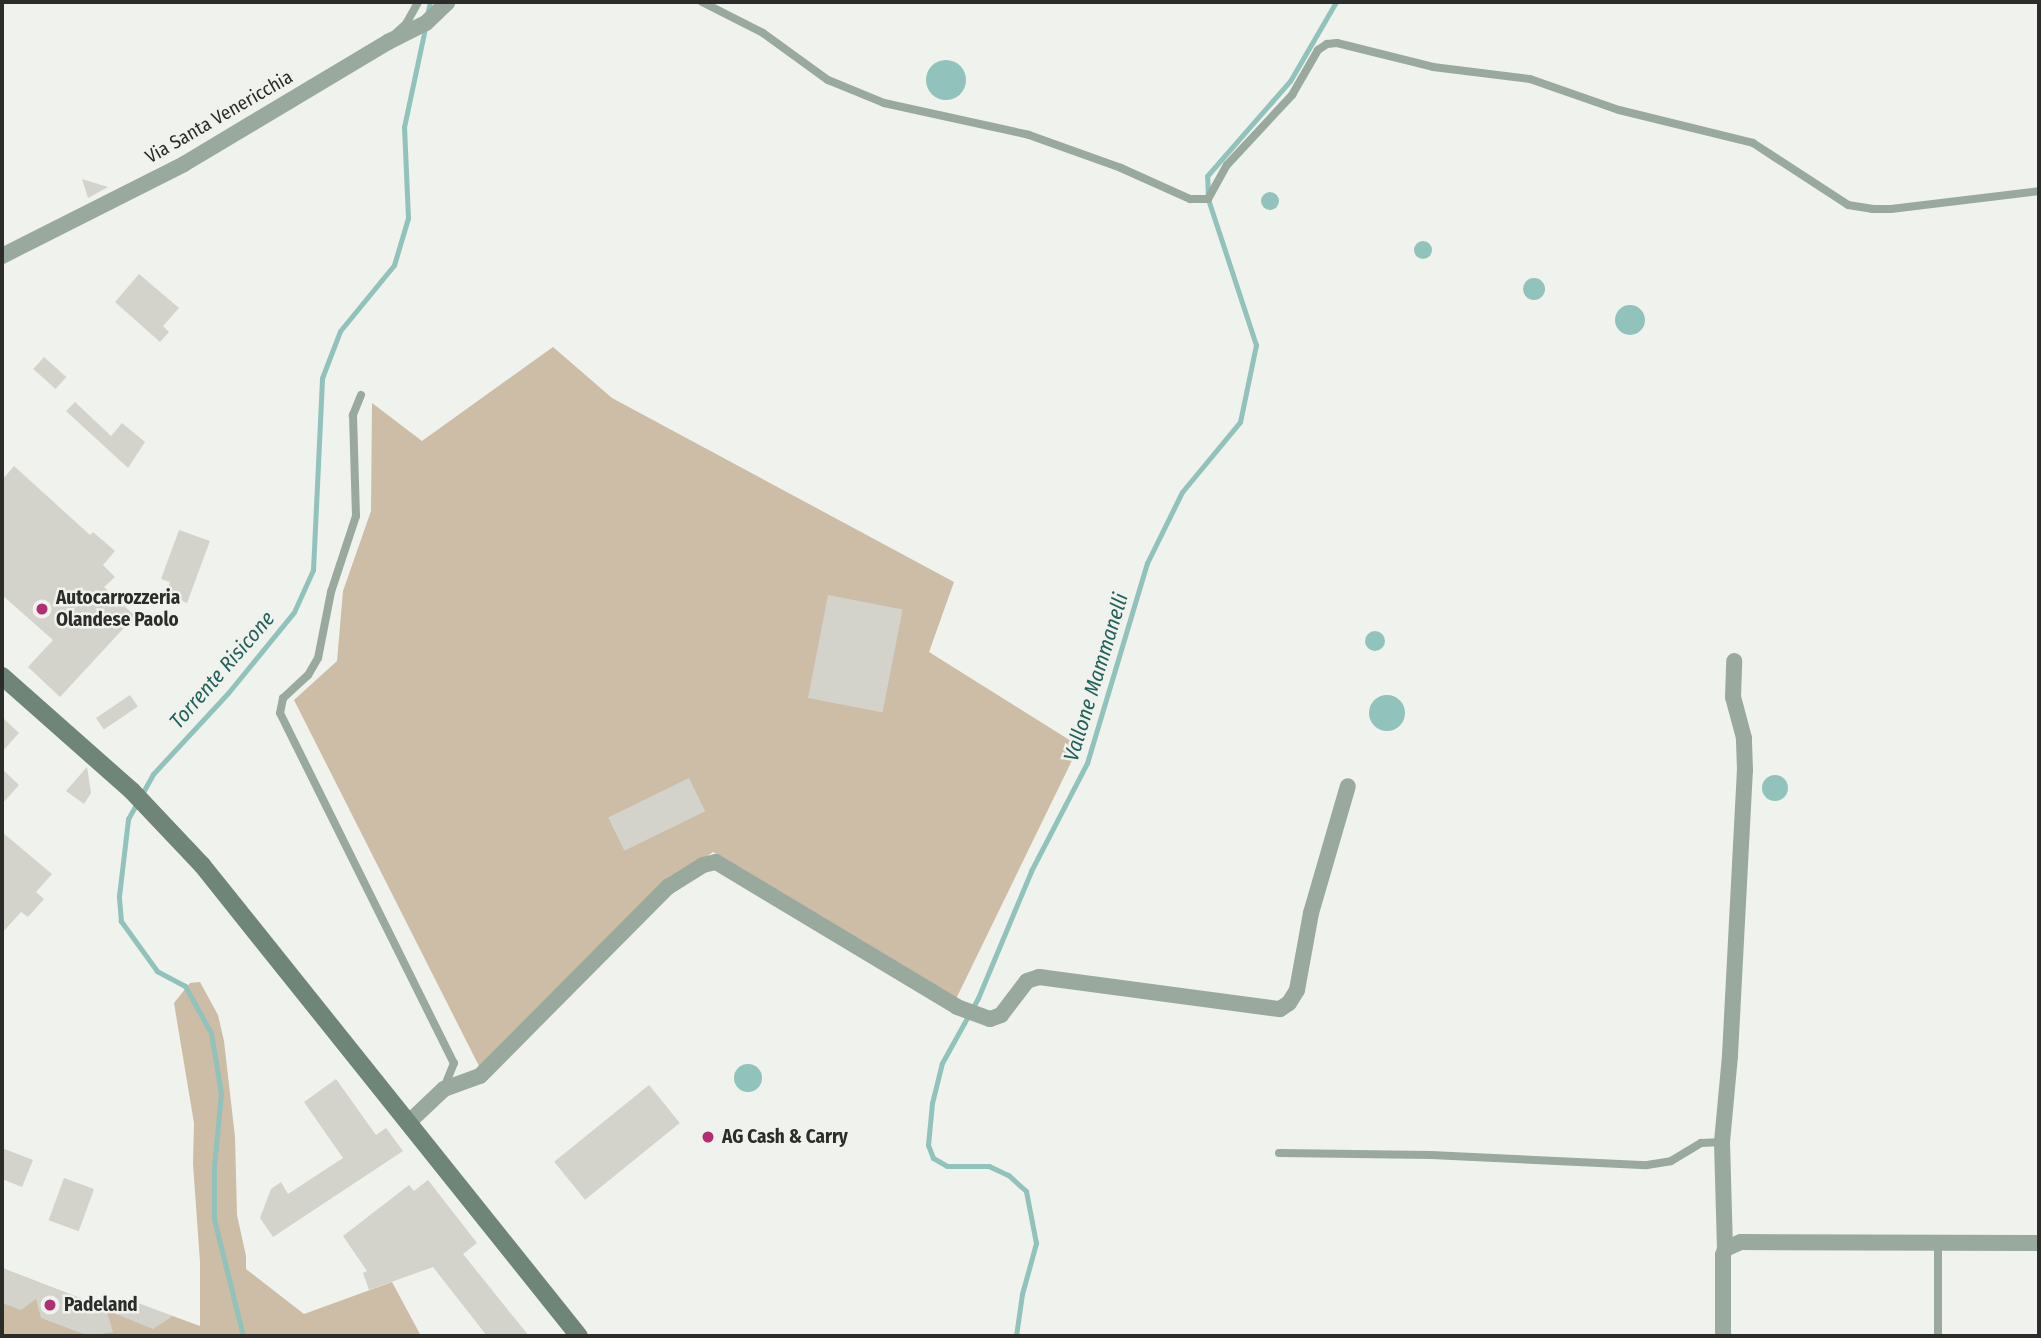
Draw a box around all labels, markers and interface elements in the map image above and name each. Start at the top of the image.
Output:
street label: Via Santa Venericchia [141,66,297,168]
place label: Autocarrozzeria Olandese Paolo [56,587,180,631]
water label: Vallone Mammanelli [1058,590,1134,764]
marker: Autocarrozzeria Olandese Paolo [34,601,50,617]
water label: Torrente Risicone [164,606,280,734]
place label: AG Cash & Carry [722,1126,848,1148]
marker: AG Cash & Carry [700,1129,716,1145]
place label: Padeland [64,1294,138,1316]
marker: Padeland [42,1297,58,1313]

